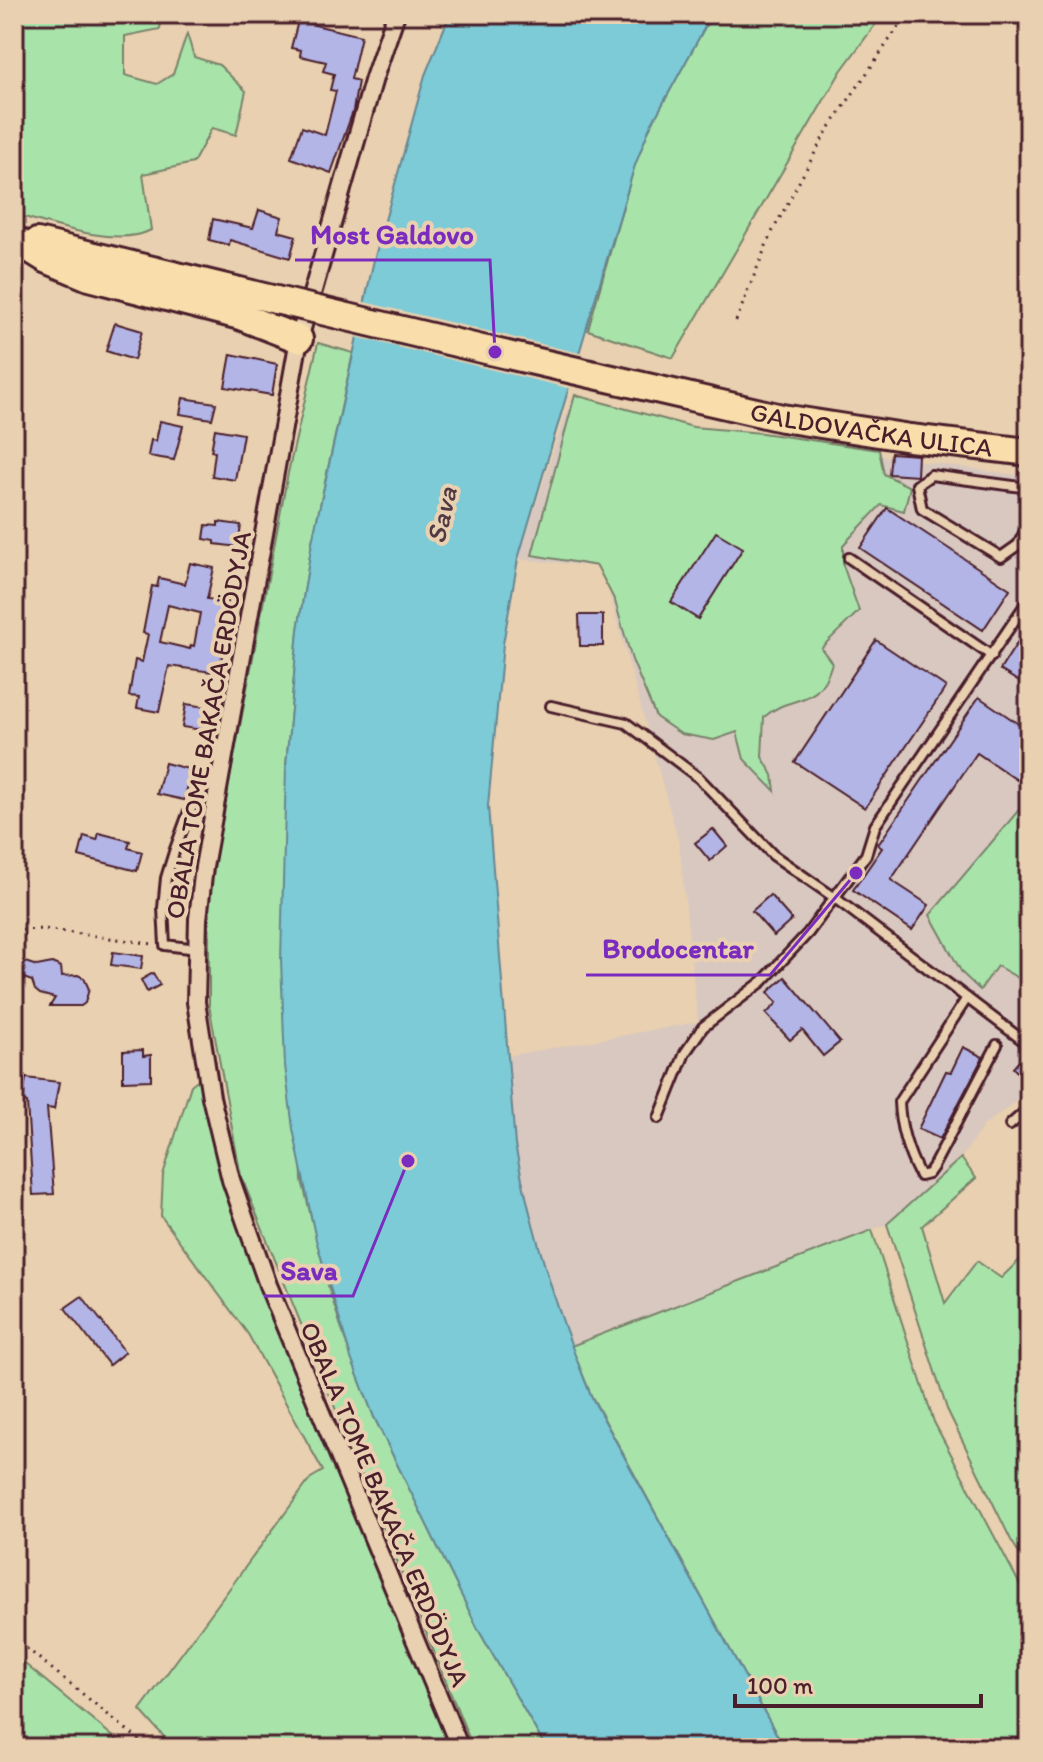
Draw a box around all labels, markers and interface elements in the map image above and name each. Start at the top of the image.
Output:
callout: Most Galdovo [295,208,490,260]
text: Most Galdovo [310,217,474,251]
street label: GALDOVAČKA ULICA [747,395,995,464]
water label: Sava [418,482,464,547]
street label: OBALA TOME BAKAČA ERDÖDYJA [158,528,258,922]
callout: Brodocentar [586,923,770,975]
text: Brodocentar [602,931,755,965]
callout: Sava [264,1244,353,1296]
text: Sava [281,1253,338,1287]
street label: OBALA TOME BAKAČA ERDÖDYJA [293,1317,477,1692]
scale bar [735,1658,981,1708]
text: 100 m [747,1671,813,1700]

